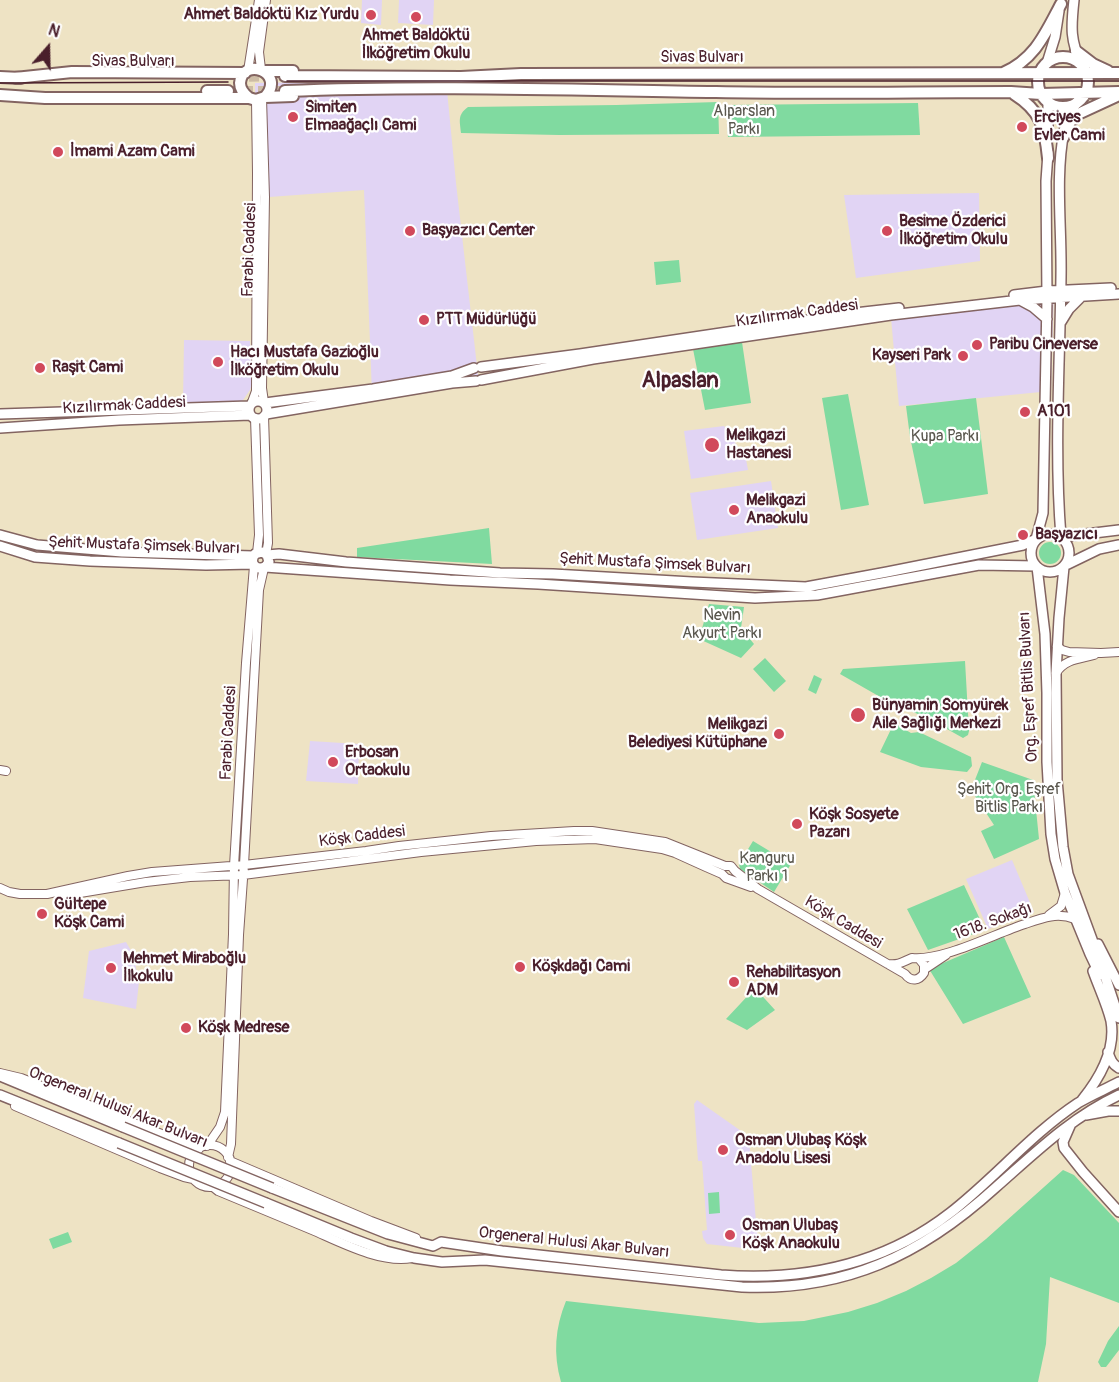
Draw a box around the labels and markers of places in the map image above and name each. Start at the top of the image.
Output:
place label: Ahmet Baldöktü Kız Yurdu [183,5,359,25]
marker: Ahmet Baldöktü Kız Yurdu [364,8,378,22]
marker: Ahmet Baldöktü İlköğretim Okulu [409,10,423,24]
place label: Ahmet Baldöktü İlköğretim Okulu [362,26,470,64]
place label: Simiten Elmaağaçlı Cami [305,98,416,136]
place label: Erciyes Evler Cami [1034,108,1105,146]
marker: Simiten Elmaağaçlı Cami [286,110,300,124]
marker: Erciyes Evler Cami [1015,120,1029,134]
place label: İmami Azam Cami [70,142,195,162]
marker: İmami Azam Cami [51,145,65,159]
place label: Besime Özderici İlköğretim Okulu [899,212,1008,250]
place label: Başyazıcı Center [422,221,535,241]
marker: Başyazıcı Center [403,224,417,238]
marker: Besime Özderici İlköğretim Okulu [880,224,894,238]
place label: PTT Müdürlüğü [436,310,536,330]
marker: PTT Müdürlüğü [417,313,431,327]
place label: Paribu Cineverse [989,335,1098,355]
marker: Paribu Cineverse [970,338,984,352]
place label: Hacı Mustafa Gazioğlu İlköğretim Okulu [230,343,379,381]
place label: Kayseri Park [872,346,951,366]
marker: Kayseri Park [956,349,970,363]
marker: Hacı Mustafa Gazioğlu İlköğretim Okulu [211,355,225,369]
place label: Raşit Cami [52,358,123,378]
marker: Raşit Cami [33,361,47,375]
place label: A101 [1037,402,1071,422]
marker: A101 [1018,405,1032,419]
place label: Melikgazi Hastanesi [726,426,791,464]
marker: Melikgazi Hastanesi [703,436,721,454]
place label: Melikgazi Anaokulu [746,491,808,529]
marker: Melikgazi Anaokulu [727,503,741,517]
place label: Başyazıcı [1035,525,1098,545]
marker: Başyazıcı [1016,528,1030,542]
place label: Bünyamin Somyürek Aile Sağlığı Merkezi [872,696,1008,734]
marker: Bünyamin Somyürek Aile Sağlığı Merkezi [849,706,867,724]
place label: Melikgazi Belediyesi Kütüphane [628,715,767,753]
marker: Melikgazi Belediyesi Kütüphane [772,727,786,741]
place label: Erbosan Ortaokulu [345,743,410,781]
marker: Erbosan Ortaokulu [326,755,340,769]
place label: Köşk Sosyete Pazarı [809,805,899,843]
marker: Köşk Sosyete Pazarı [790,817,804,831]
place label: Gültepe Köşk Cami [54,895,124,933]
marker: Gültepe Köşk Cami [35,907,49,921]
place label: Mehmet Miraboğlu İlkokulu [123,949,246,987]
place label: Köşkdağı Cami [532,957,630,977]
marker: Köşkdağı Cami [513,960,527,974]
marker: Mehmet Miraboğlu İlkokulu [104,961,118,975]
place label: Rehabilitasyon ADM [746,963,841,1001]
marker: Rehabilitasyon ADM [727,975,741,989]
place label: Köşk Medrese [198,1018,289,1038]
marker: Köşk Medrese [179,1021,193,1035]
place label: Osman Ulubaş Köşk Anadolu Lisesi [735,1131,867,1169]
marker: Osman Ulubaş Köşk Anadolu Lisesi [716,1143,730,1157]
place label: Osman Ulubaş Köşk Anaokulu [742,1216,840,1254]
marker: Osman Ulubaş Köşk Anaokulu [723,1228,737,1242]

